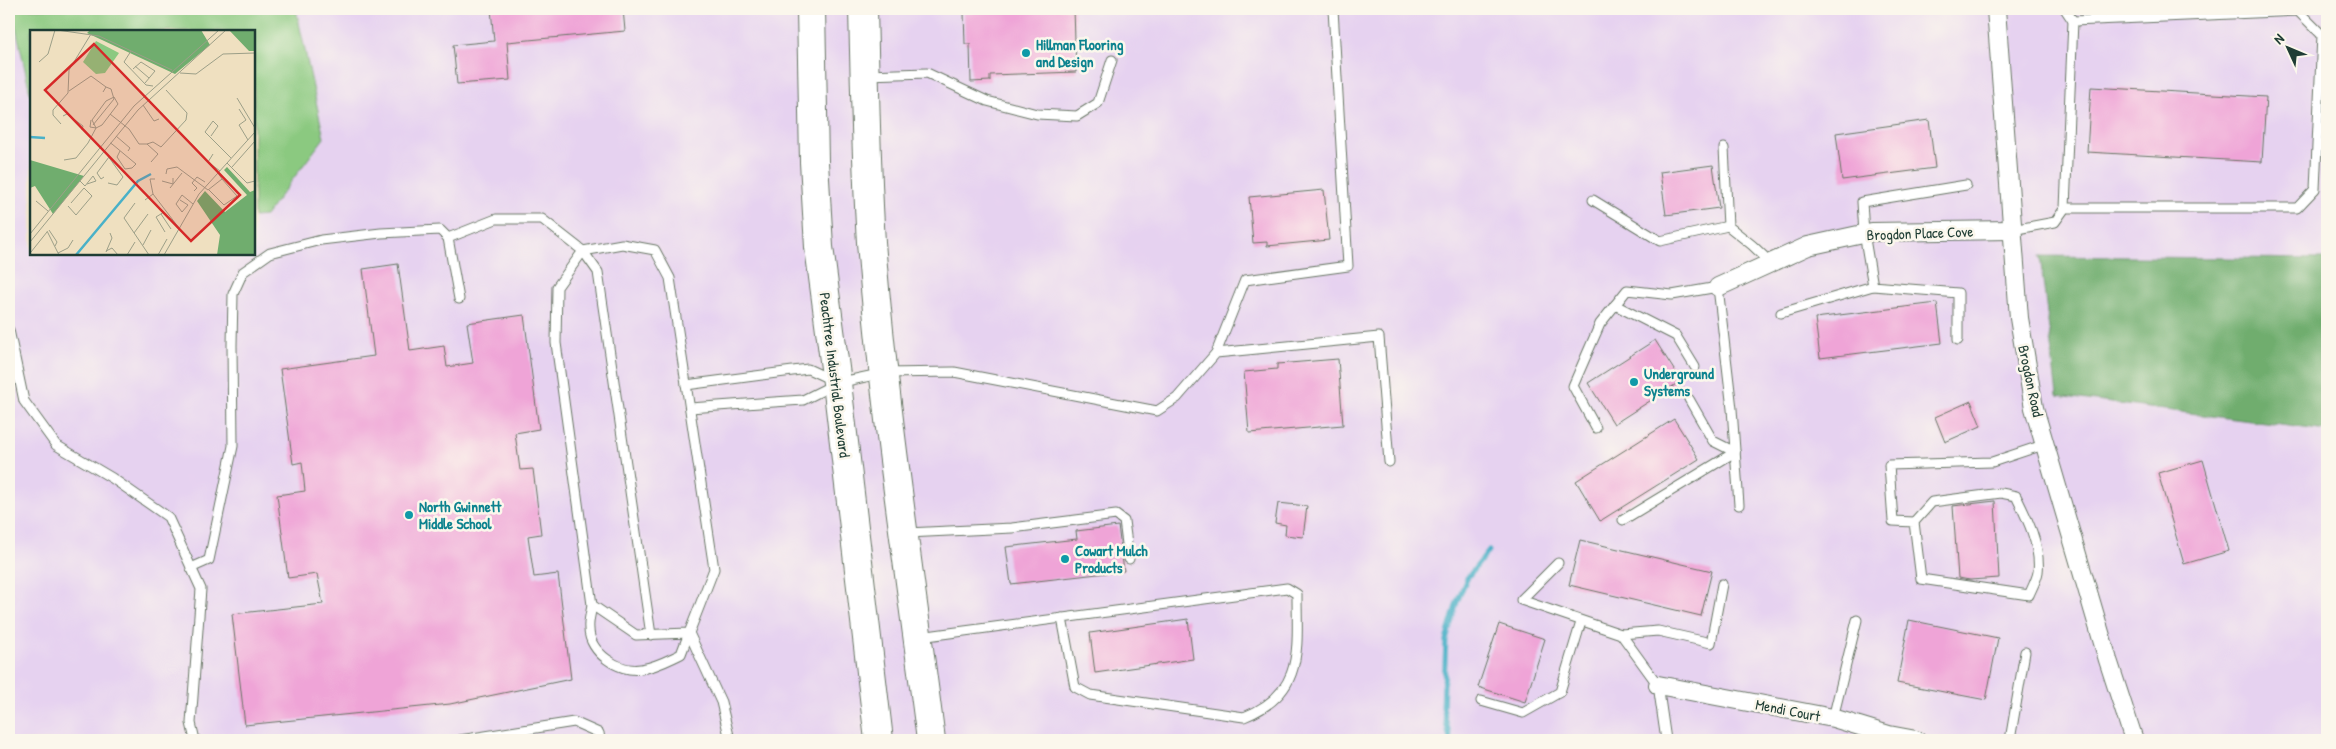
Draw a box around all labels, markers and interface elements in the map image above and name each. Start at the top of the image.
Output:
north arrow [2264,22,2314,72]
text: N [2269,29,2288,48]
inset map [30,30,255,255]
place label: Hillman Flooring and Design [1036,34,1124,73]
marker: Hillman Flooring and Design [1020,47,1032,59]
street label: Brogdon Place Cove [1866,221,1974,245]
street label: Peachtree Industrial Boulevard [814,291,856,459]
street label: Brogdon Road [2013,343,2049,419]
place label: Underground Systems [1644,363,1714,402]
marker: Underground Systems [1628,376,1640,388]
place label: North Gwinnett Middle School [419,496,502,534]
marker: North Gwinnett Middle School [403,509,415,521]
place label: Cowart Mulch Products [1075,540,1148,578]
marker: Cowart Mulch Products [1059,553,1071,565]
street label: Mendi Court [1754,693,1823,727]

